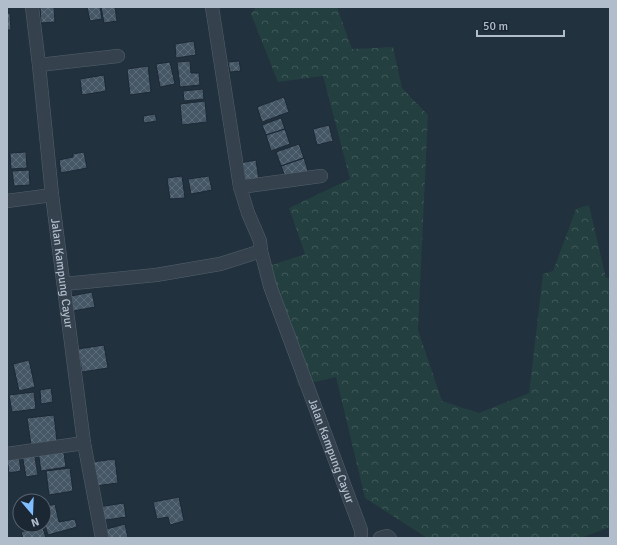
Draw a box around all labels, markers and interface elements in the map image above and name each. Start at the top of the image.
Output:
scale bar [477,12,564,38]
text: 50 m [483,19,508,34]
street label: Jalan Kampung Cayur [47,217,76,330]
street label: Jalan Kampung Cayur [305,396,358,506]
north arrow [12,493,52,533]
text: N [29,515,41,529]

